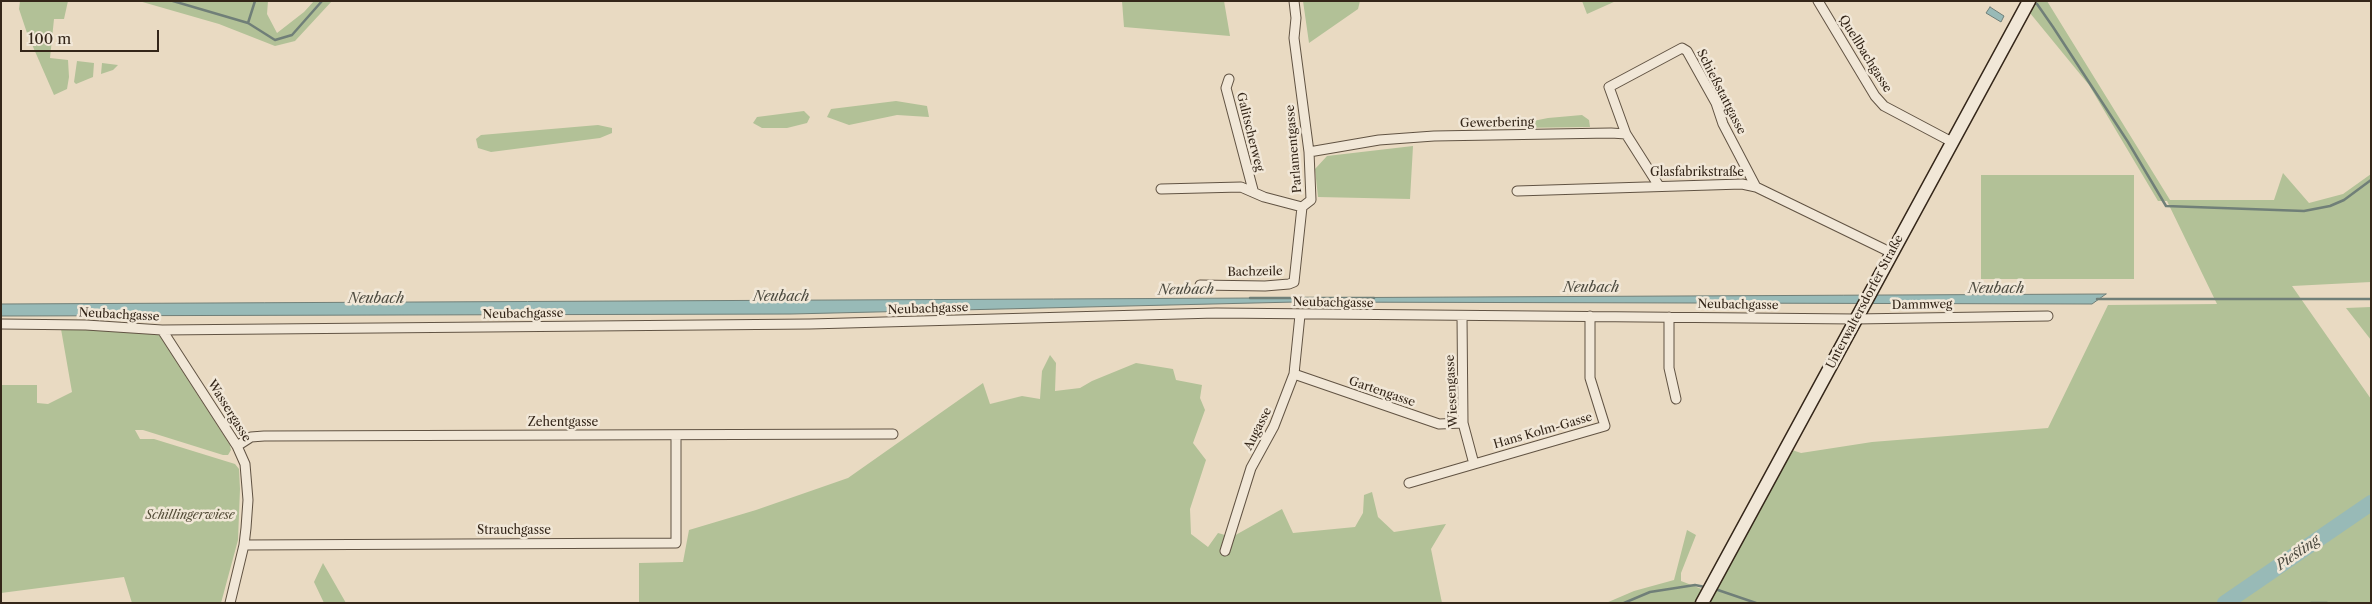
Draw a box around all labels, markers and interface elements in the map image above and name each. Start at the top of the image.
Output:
street label: Quellbachgasse [1835,13,1895,95]
scale bar [22,20,161,52]
text: 100 m [28,29,71,48]
street label: Schießstattgasse [1693,47,1749,137]
street label: Galitscherweg [1233,91,1267,173]
street label: Parlamentgasse [1283,104,1305,194]
street label: Gewerbering [1460,115,1534,131]
street label: Glasfabrikstraße [1650,166,1744,180]
street label: Unterwaltersdorfer Straße [1823,232,1907,372]
street label: Bachzeile [1227,264,1283,280]
water label: Neubach [1563,280,1619,296]
water label: Neubach [1158,281,1214,299]
water label: Neubach [1968,281,2024,297]
water label: Neubach [753,289,809,305]
water label: Neubach [348,291,404,307]
street label: Neubachgasse [1292,295,1374,311]
street label: Neubachgasse [1697,297,1779,313]
street label: Dammweg [1892,297,1952,313]
street label: Neubachgasse [887,300,969,318]
street label: Neubachgasse [78,306,160,324]
street label: Neubachgasse [482,306,564,322]
street label: Wiesengasse [1443,354,1461,428]
street label: Gartengasse [1347,374,1417,410]
street label: Wassergasse [204,377,254,445]
street label: Augasse [1241,405,1275,453]
street label: Hans Kolm-Gasse [1492,410,1594,452]
street label: Zehentgasse [528,416,598,430]
park label: Schillingerwiese [146,509,234,523]
street label: Strauchgasse [477,524,551,538]
water label: Piesting [2273,532,2323,574]

